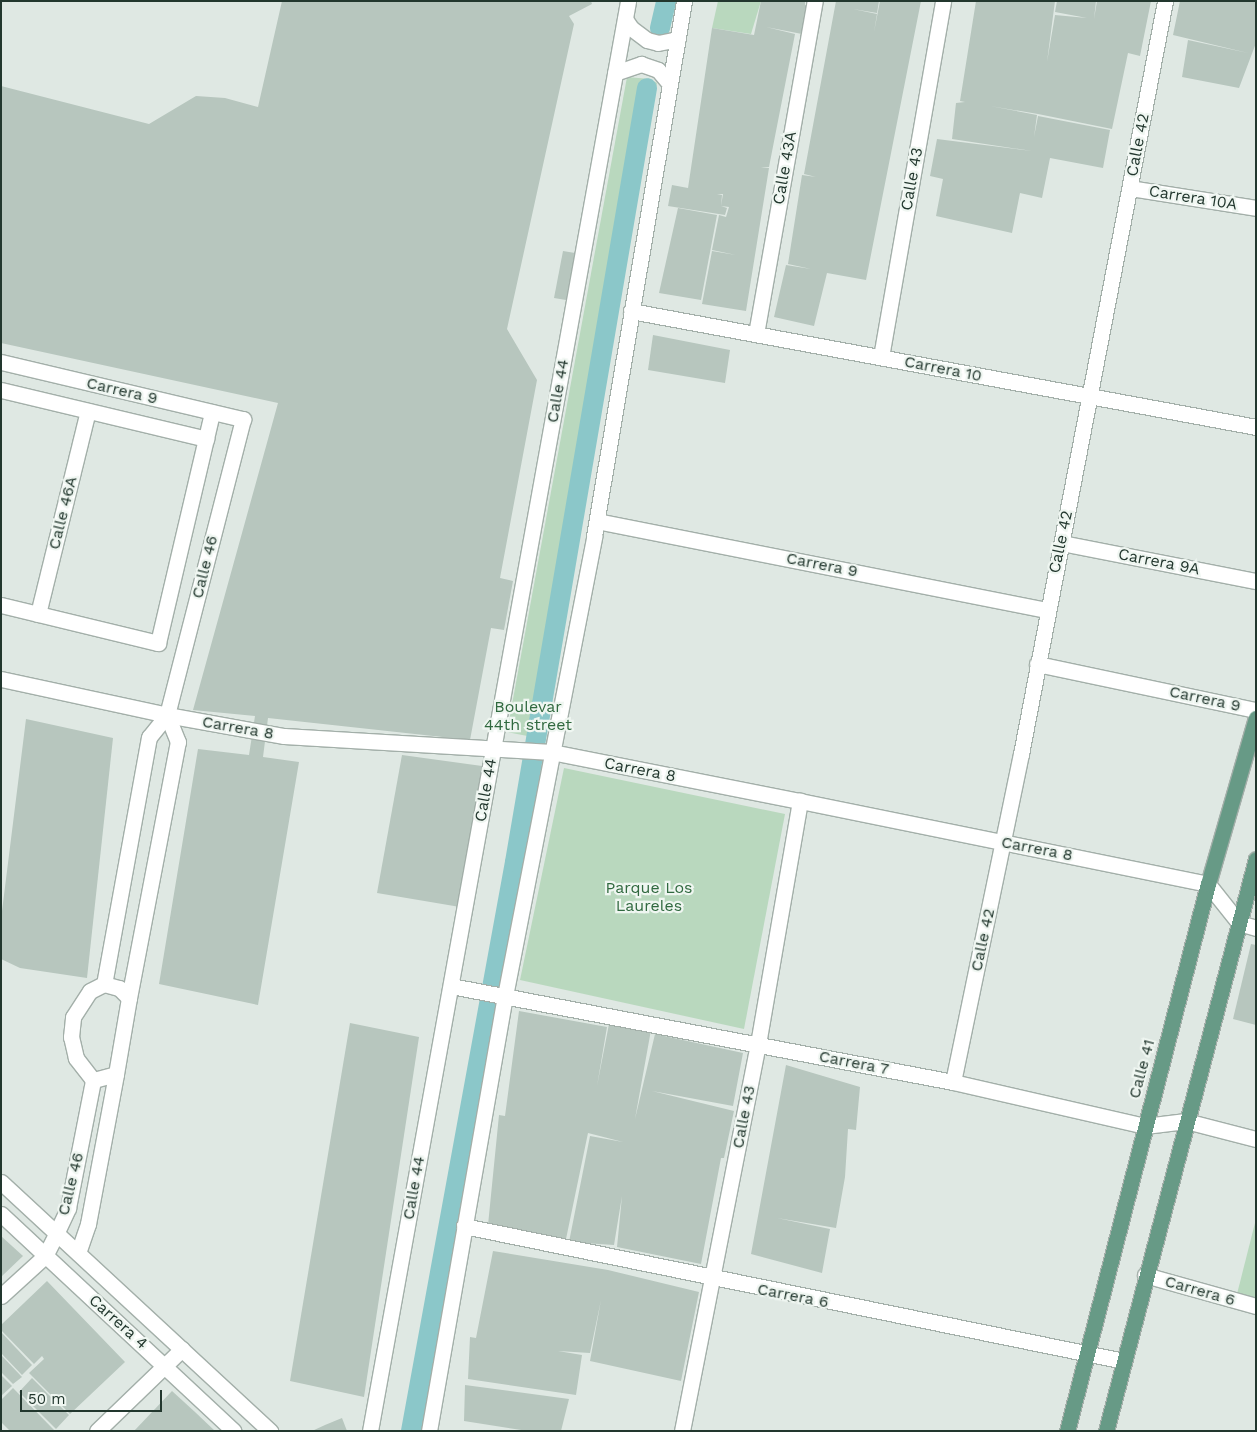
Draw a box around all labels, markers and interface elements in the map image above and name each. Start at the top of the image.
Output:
street label: Calle 42 [1123,112,1153,178]
street label: Calle 43A [769,130,801,206]
street label: Calle 43 [897,146,927,212]
street label: Carrera 10A [1147,182,1239,214]
street label: Carrera 10 [902,352,984,386]
street label: Calle 44 [543,358,573,424]
street label: Carrera 9 [84,373,160,409]
street label: Calle 46A [45,474,81,552]
street label: Calle 42 [1045,509,1077,575]
street label: Calle 46 [188,534,222,600]
street label: Carrera 9A [1116,545,1202,579]
street label: Carrera 9 [784,549,860,581]
street label: Carrera 9 [1167,682,1243,716]
park label: Boulevar 44th street [484,697,572,735]
street label: Carrera 8 [201,712,275,744]
street label: Carrera 8 [602,754,678,786]
street label: Calle 44 [471,757,501,823]
street label: Carrera 8 [999,833,1075,865]
park label: Parque Los Laureles [605,878,693,916]
street label: Calle 42 [967,907,999,973]
street label: Calle 41 [1125,1037,1159,1101]
street label: Carrera 7 [817,1047,891,1079]
street label: Calle 43 [729,1084,759,1150]
street label: Calle 46 [54,1151,88,1217]
street label: Calle 44 [399,1155,429,1221]
street label: Carrera 6 [1162,1272,1238,1310]
street label: Carrera 6 [756,1280,830,1312]
street label: Carrera 4 [85,1291,151,1353]
scale bar [22,1380,165,1412]
text: 50 m [28,1390,65,1408]

